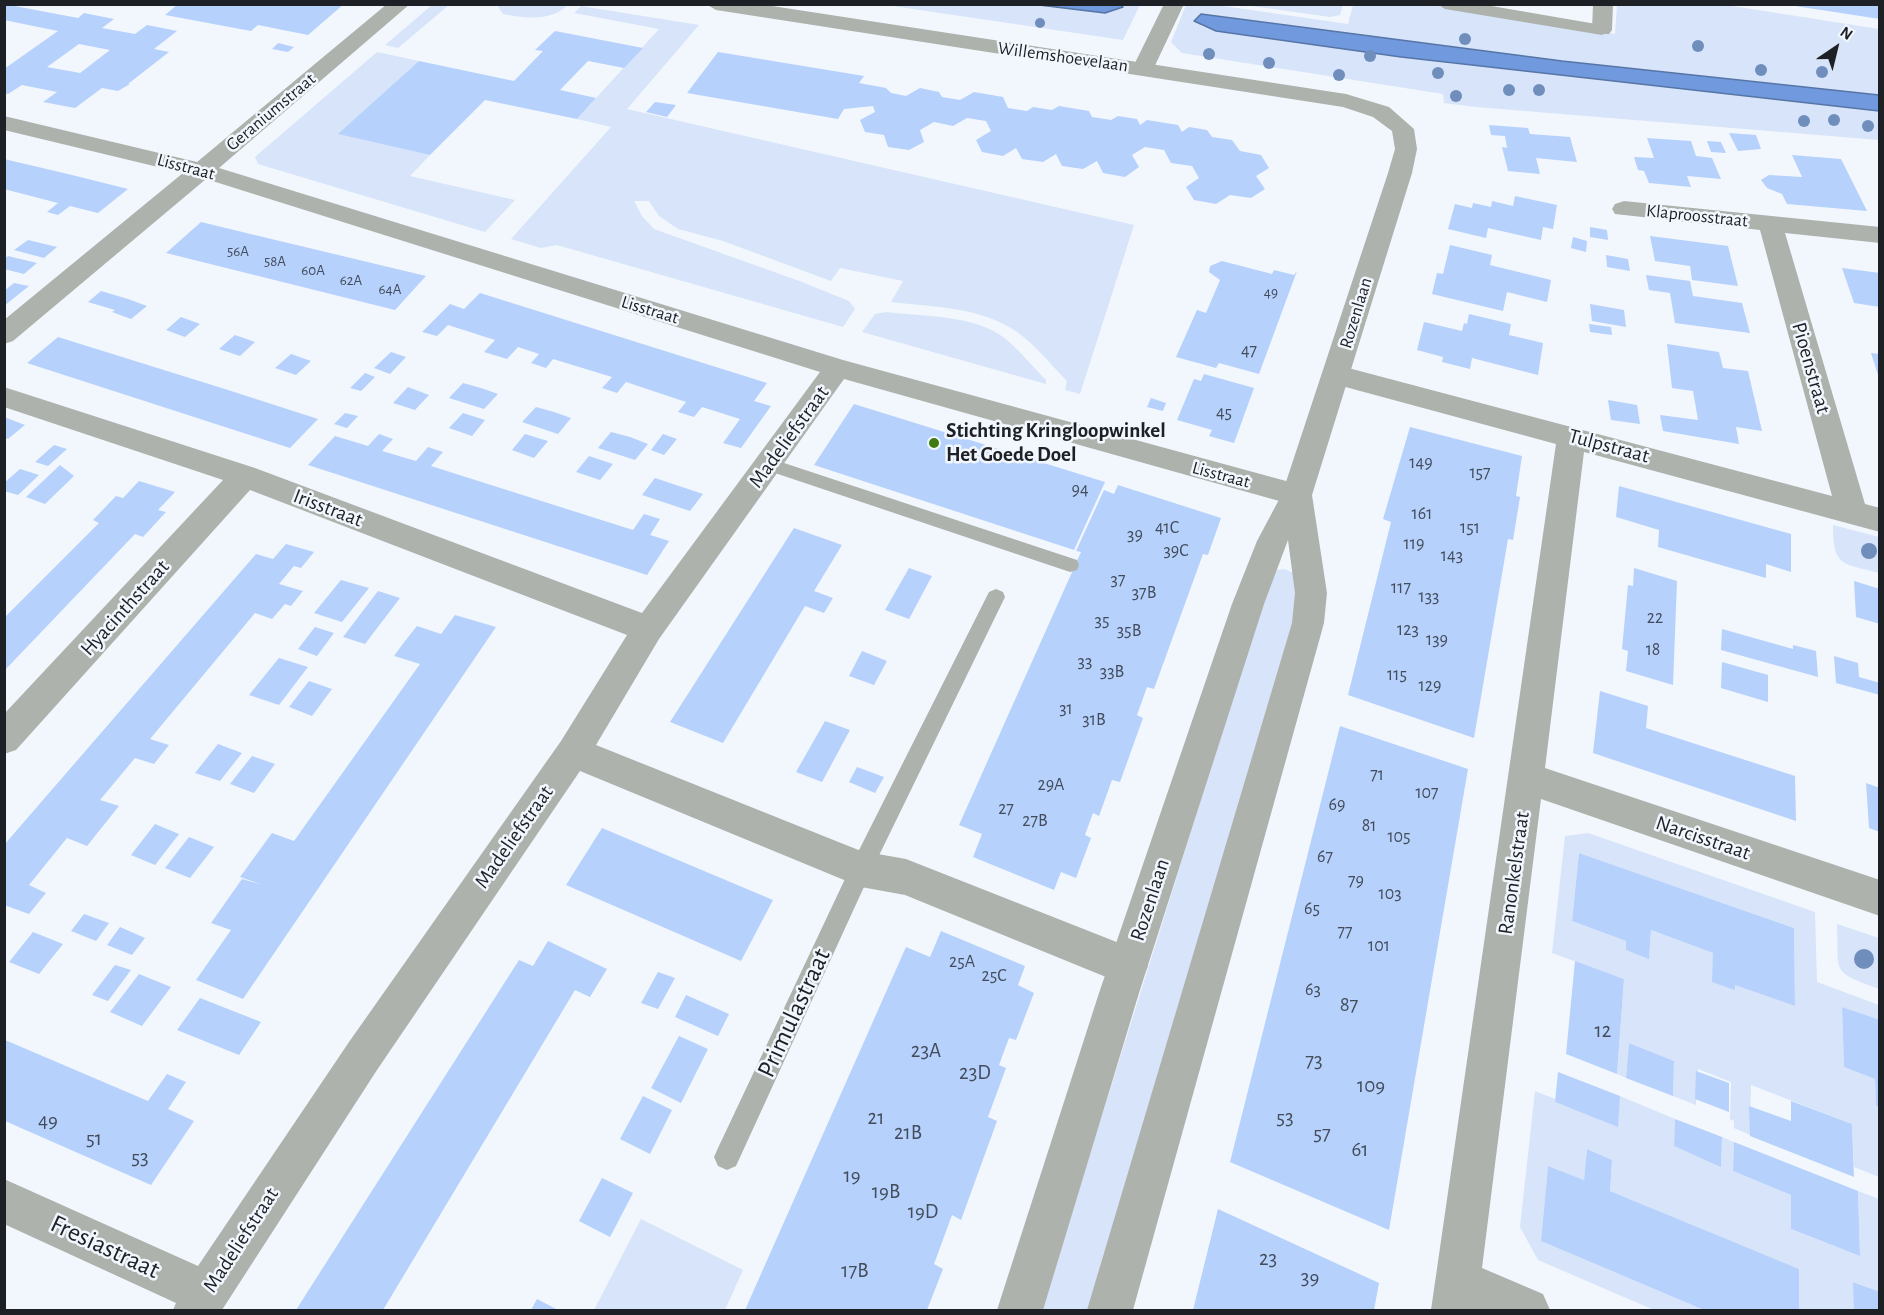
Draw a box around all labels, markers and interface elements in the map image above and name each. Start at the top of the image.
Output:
north arrow [1806,18,1866,78]
text: N [1837,24,1855,43]
street label: Willemshoevelaan [997,37,1129,77]
street label: Geraniumstraat [222,68,320,156]
street label: Lisstraat [155,149,217,185]
street label: Klaproosstraat [1645,200,1749,232]
house number: 56A [227,242,249,260]
house number: 58A [264,252,286,270]
house number: 60A [301,261,325,279]
house number: 62A [340,271,362,289]
street label: Rozenlaan [1335,275,1377,351]
house number: 64A [379,280,401,298]
house number: 49 [1264,283,1278,301]
street label: Lisstraat [619,291,681,329]
street label: Pioenstraat [1786,319,1836,417]
house number: 47 [1241,340,1257,362]
street label: Madeliefstraat [744,381,834,493]
house number: 45 [1216,402,1232,424]
place label: Stichting Kringloopwinkel Het Goede Doel [946,418,1166,468]
street label: Tulpstraat [1566,423,1652,469]
marker: Stichting Kringloopwinkel Het Goede Doel [927,436,941,450]
house number: 149 [1409,452,1433,474]
street label: Lisstraat [1190,457,1252,493]
house number: 157 [1469,462,1491,484]
house number: 94 [1071,479,1089,501]
street label: Irisstraat [290,483,366,533]
house number: 161 [1412,503,1432,525]
house number: 41C [1155,517,1179,539]
house number: 151 [1460,517,1480,539]
house number: 39 [1127,524,1143,546]
house number: 119 [1404,533,1424,555]
house number: 39C [1163,540,1189,562]
house number: 143 [1441,545,1463,567]
street label: Hyacinthstraat [75,555,175,661]
house number: 37 [1111,569,1125,591]
house number: 117 [1391,577,1411,599]
house number: 37B [1132,582,1156,604]
house number: 133 [1418,586,1440,608]
house number: 22 [1647,607,1663,629]
house number: 35 [1095,610,1109,632]
house number: 123 [1397,619,1419,641]
house number: 35B [1117,620,1141,642]
house number: 139 [1426,629,1448,651]
house number: 18 [1646,639,1660,661]
house number: 33 [1078,651,1092,673]
house number: 33B [1100,661,1124,683]
house number: 115 [1387,664,1407,686]
house number: 129 [1419,675,1441,697]
house number: 31 [1059,698,1073,720]
house number: 31B [1082,709,1106,731]
house number: 71 [1370,764,1384,786]
house number: 29A [1037,774,1065,796]
street label: Madeliefstraat [469,781,559,893]
house number: 107 [1415,782,1439,804]
house number: 69 [1329,794,1345,816]
house number: 27 [998,798,1014,820]
house number: 27B [1022,810,1048,832]
street label: Ranonkelstraat [1493,810,1535,936]
street label: Narcisstraat [1652,810,1754,866]
house number: 81 [1362,815,1376,837]
house number: 105 [1387,826,1411,848]
house number: 67 [1317,846,1333,868]
street label: Rozenlaan [1125,856,1175,944]
house number: 79 [1348,870,1364,892]
house number: 103 [1378,883,1402,905]
house number: 65 [1304,898,1320,920]
house number: 77 [1337,921,1353,943]
house number: 101 [1368,935,1390,957]
street label: Primulastraat [751,944,837,1082]
house number: 25A [949,951,975,973]
house number: 25C [981,965,1007,987]
house number: 63 [1305,979,1321,1001]
house number: 87 [1340,992,1358,1018]
house number: 12 [1595,1018,1611,1044]
house number: 23A [911,1038,941,1064]
house number: 73 [1305,1048,1323,1074]
house number: 23D [959,1060,991,1086]
house number: 109 [1357,1073,1385,1099]
house number: 21 [868,1105,884,1131]
house number: 53 [1276,1105,1294,1131]
house number: 49 [38,1108,58,1134]
house number: 21B [894,1120,922,1146]
house number: 57 [1313,1121,1331,1147]
house number: 51 [86,1126,102,1152]
house number: 61 [1351,1137,1369,1163]
house number: 53 [131,1145,149,1171]
house number: 19 [843,1163,861,1189]
house number: 19B [872,1179,900,1205]
street label: Madeliefstraat [198,1183,284,1297]
house number: 19D [908,1199,938,1225]
street label: Fresiastraat [45,1208,165,1286]
house number: 23 [1259,1246,1277,1272]
house number: 17B [841,1258,869,1284]
house number: 39 [1301,1265,1319,1291]

